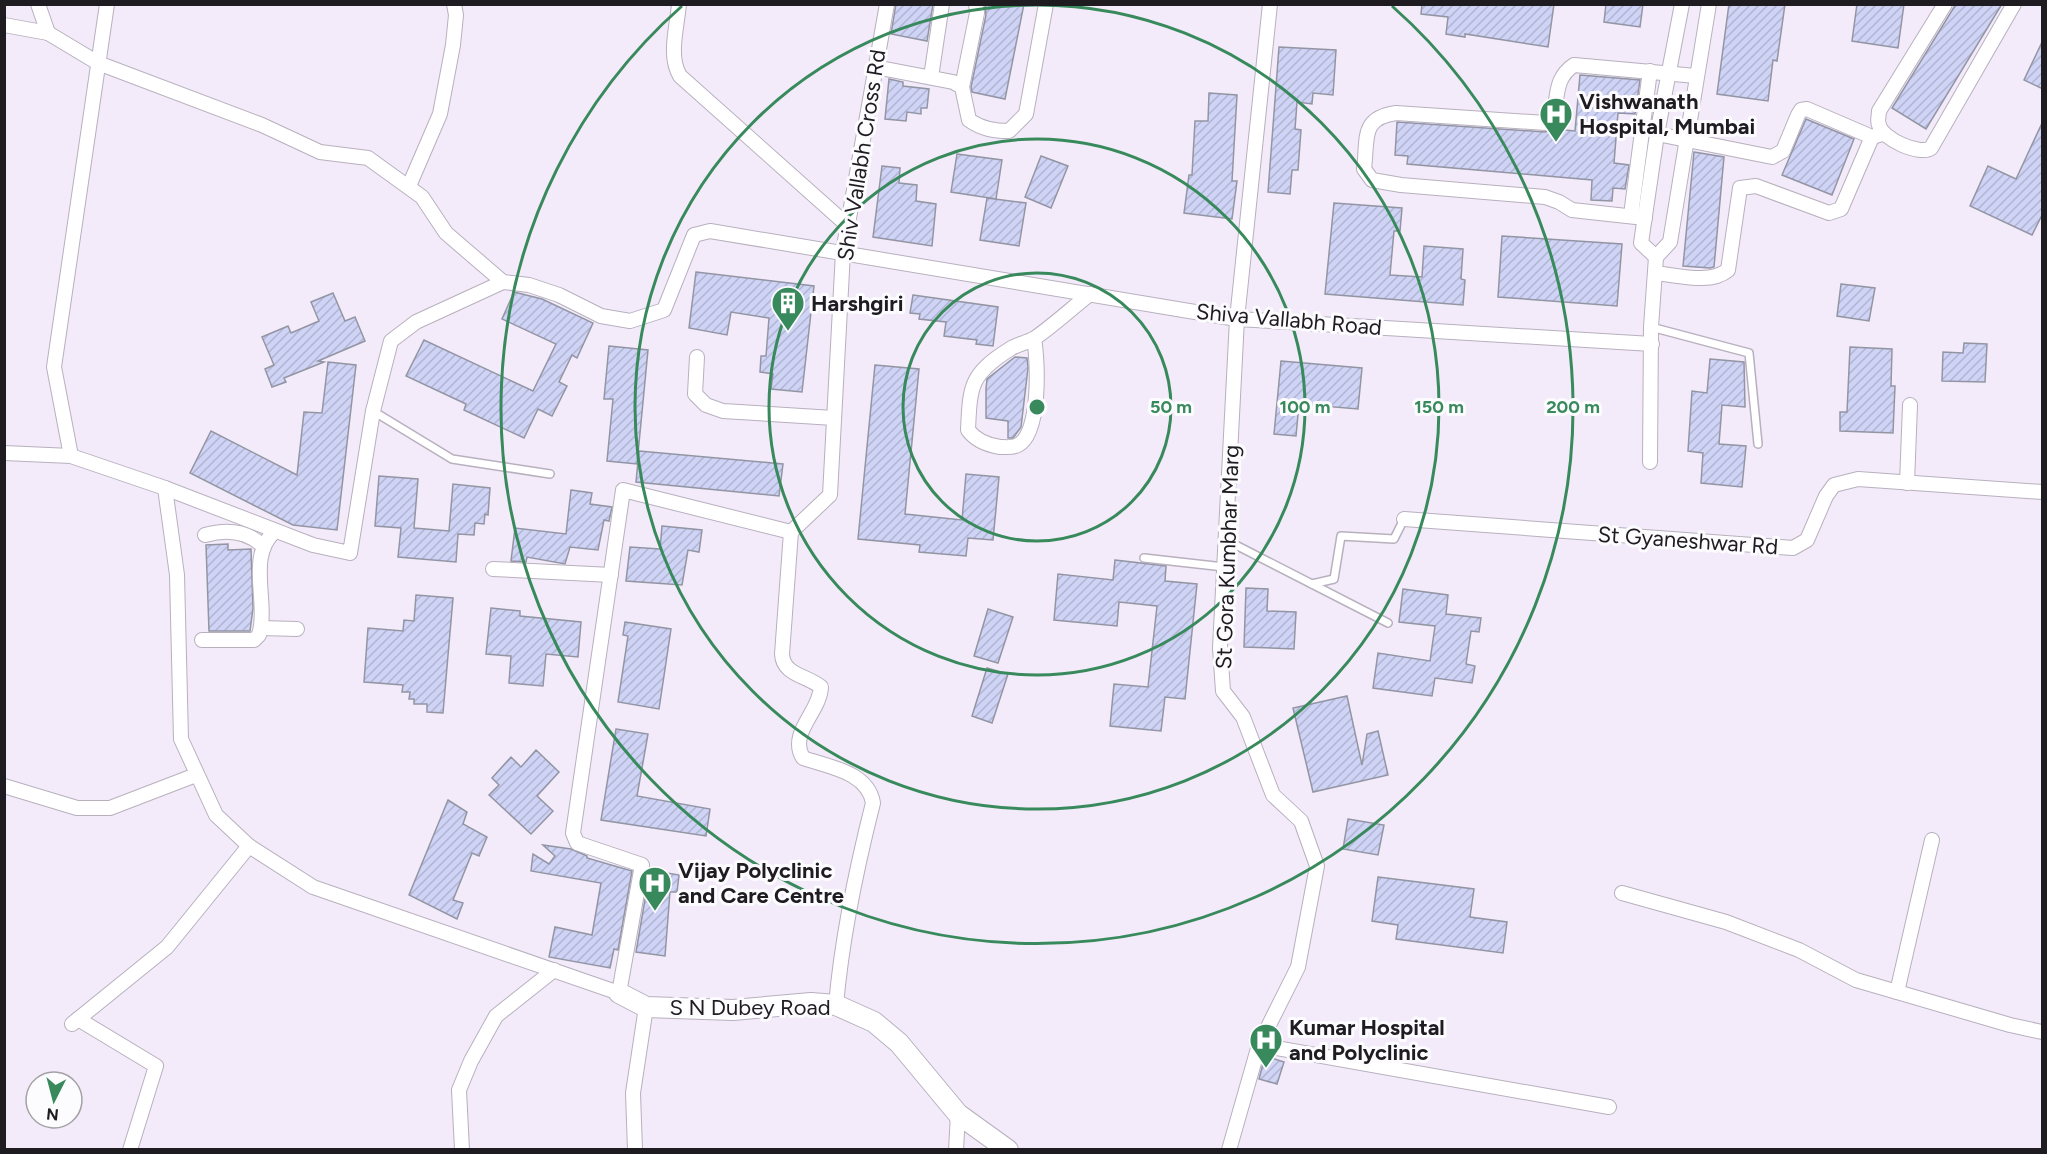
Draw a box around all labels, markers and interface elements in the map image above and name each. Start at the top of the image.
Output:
street label: Shiv Vallabh Cross Rd [831,48,892,263]
place label: Vishwanath Hospital, Mumbai [1579,88,1755,140]
hospital icon: Vishwanath Hospital, Mumbai [1538,96,1574,143]
building icon: Harshgiri [770,285,806,332]
place label: Harshgiri [811,290,903,317]
street label: Shiva Vallabh Road [1195,298,1383,341]
text: 50 m [1150,396,1192,418]
text: 100 m [1280,396,1330,418]
text: 150 m [1414,396,1464,418]
text: 200 m [1546,396,1600,418]
centre of rings [1027,397,1047,417]
street label: St Gora Kumbhar Marg [1210,444,1245,670]
street label: St Gyaneshwar Rd [1597,521,1779,560]
place label: Vijay Polyclinic and Care Centre [678,857,844,909]
hospital icon: Vijay Polyclinic and Care Centre [637,865,673,912]
street label: S N Dubey Road [669,994,831,1021]
place label: Kumar Hospital and Polyclinic [1289,1014,1445,1066]
hospital icon: Kumar Hospital and Polyclinic [1248,1022,1284,1069]
north arrow [24,1070,84,1130]
text: N [45,1104,60,1125]

